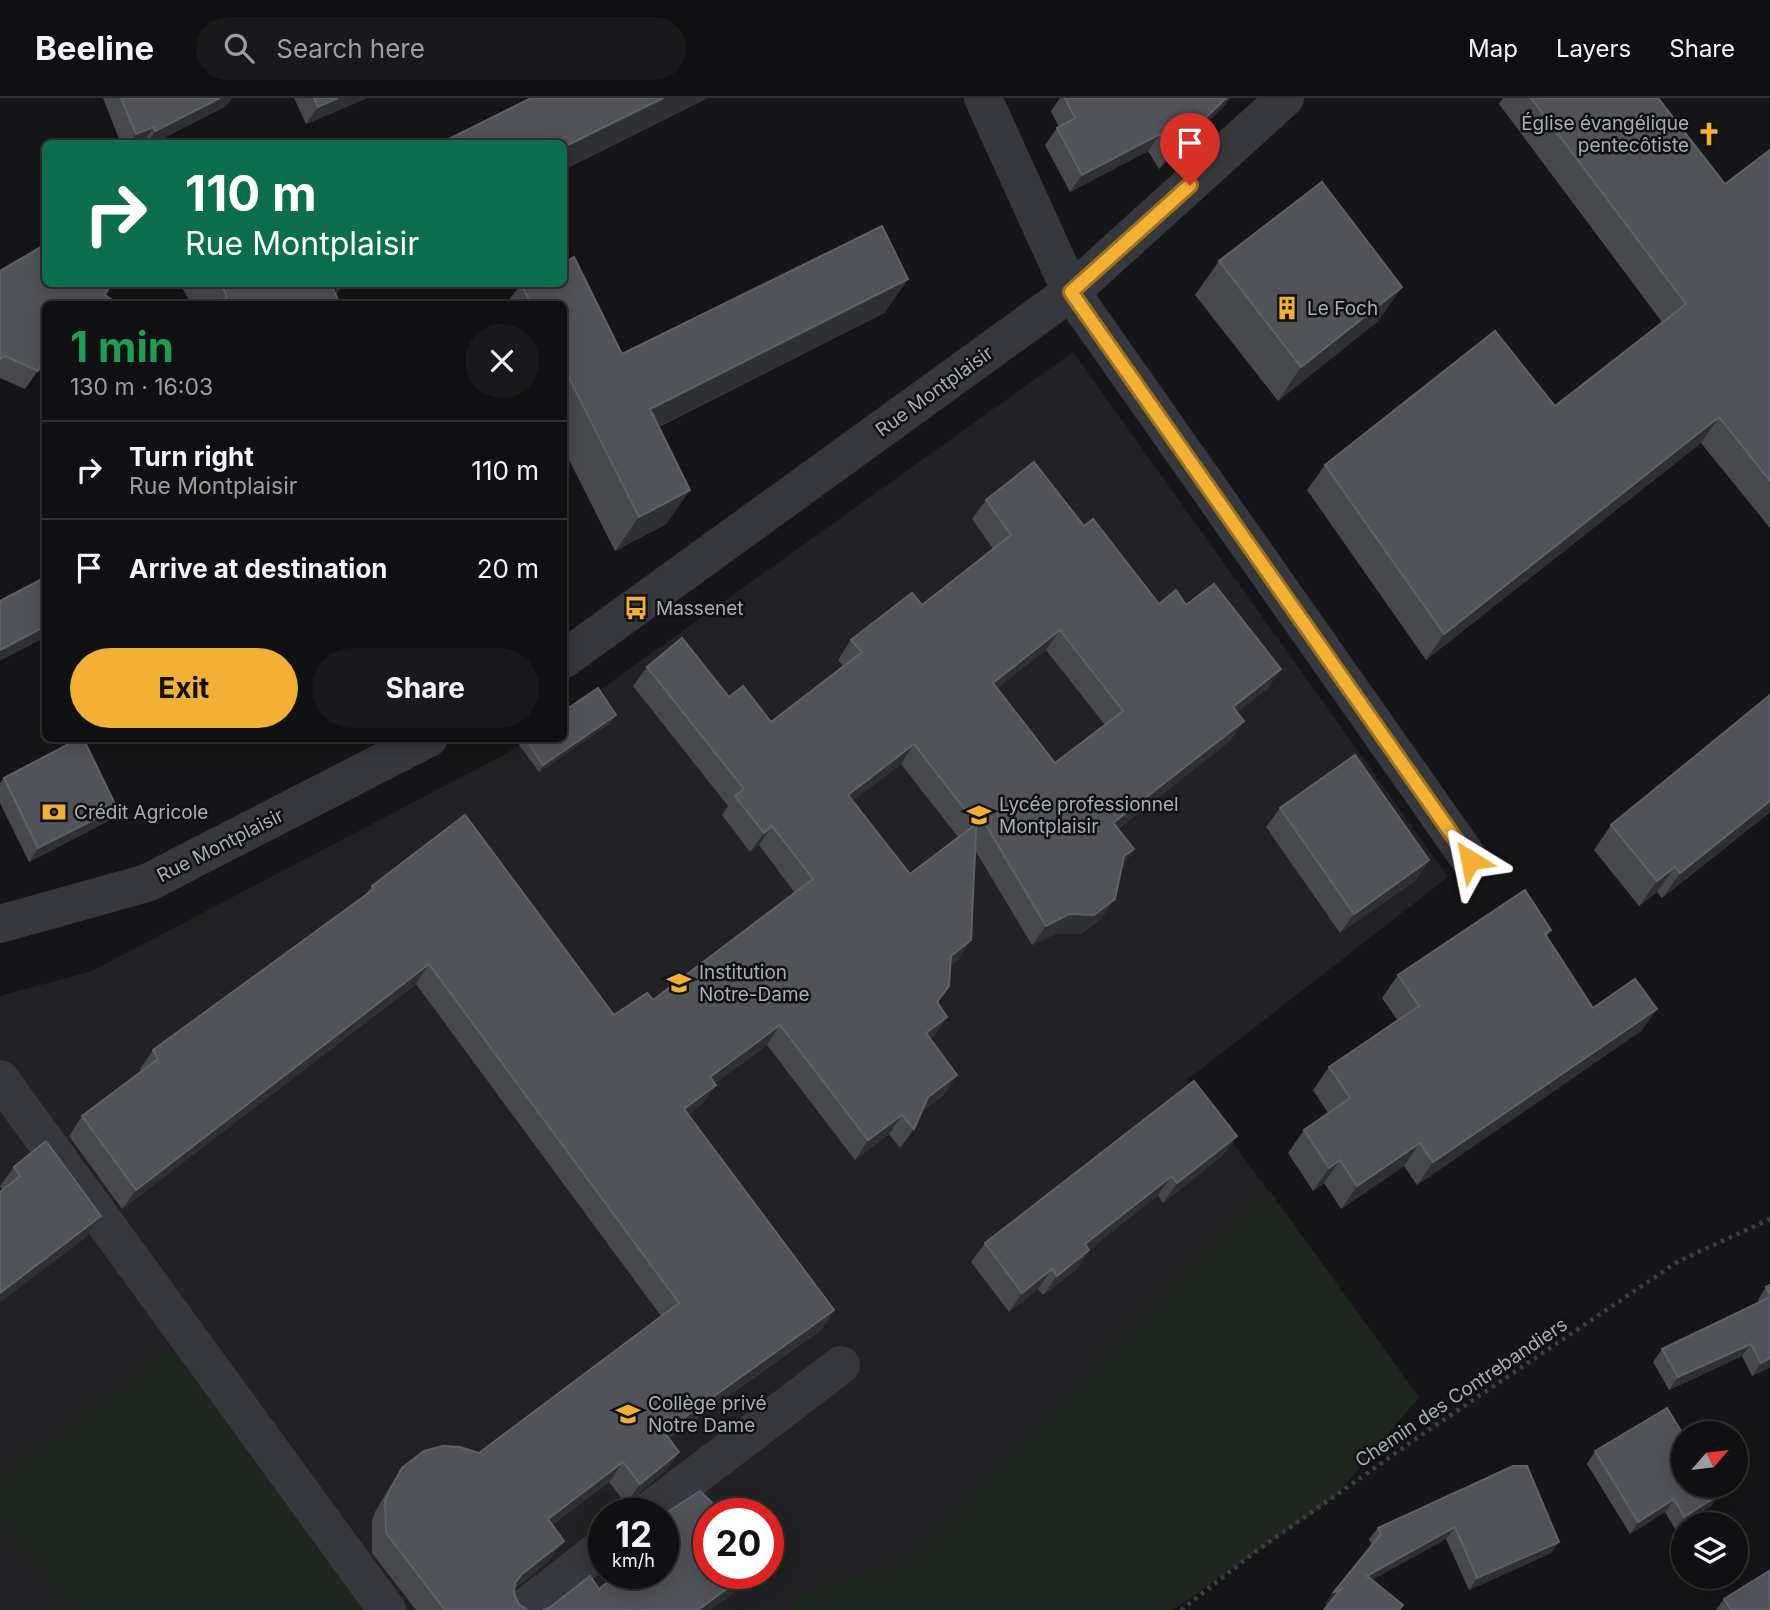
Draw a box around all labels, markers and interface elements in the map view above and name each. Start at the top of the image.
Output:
search box [196,17,686,80]
text: Beeline [35,28,154,68]
icon: search [220,29,258,67]
text: Search here [276,33,425,64]
text: Map [1468,34,1518,63]
text: Layers [1556,34,1631,63]
text: Share [1669,34,1735,63]
place label: Église évangélique pentecôtiste [1521,111,1689,157]
pin [1160,113,1220,185]
church icon: Église évangélique pentecôtiste [1695,120,1723,148]
icon: arrive [1171,124,1209,162]
text: 110 m [185,164,317,223]
icon: right [70,168,161,259]
text: Rue Montplaisir [185,224,419,263]
building icon: Le Foch [1273,294,1301,322]
place label: Le Foch [1307,297,1378,320]
text: 1 min [70,321,174,372]
button: close [465,324,539,398]
street label: Rue Montplaisir [871,341,997,442]
text: 130 m · 16:03 [70,373,213,401]
text: Turn right [129,441,254,472]
icon: right [70,451,108,489]
text: 110 m [471,455,539,486]
text: Rue Montplaisir [129,472,297,500]
icon: arrive [70,549,108,587]
text: Arrive at destination [129,553,388,584]
text: 20 m [477,553,539,584]
bus stop icon: Massenet [622,594,650,622]
place label: Massenet [656,597,744,620]
button: Exit [70,648,298,728]
button: Share [312,648,539,728]
place label: Lycée professionnel Montplaisir [999,793,1179,838]
bank icon: Crédit Agricole [40,798,68,826]
place label: Crédit Agricole [74,801,208,824]
school or university icon: Lycée professionnel Montplaisir [965,801,993,829]
street label: Rue Montplaisir [153,804,287,887]
position arrow [1433,823,1507,897]
place label: Institution Notre-Dame [699,961,810,1006]
school or university icon: Institution Notre-Dame [665,969,693,997]
street label: Chemin des Contrebandiers [1351,1313,1572,1472]
place label: Collège privé Notre Dame [648,1392,767,1437]
school or university icon: Collège privé Notre Dame [614,1400,642,1428]
north arrow [1671,1421,1748,1498]
map controls [1671,1421,1748,1589]
speed limit sign: 20 [693,1498,784,1589]
button: layers [1671,1512,1748,1589]
text: 12 [615,1513,652,1555]
text: km/h [612,1550,655,1571]

